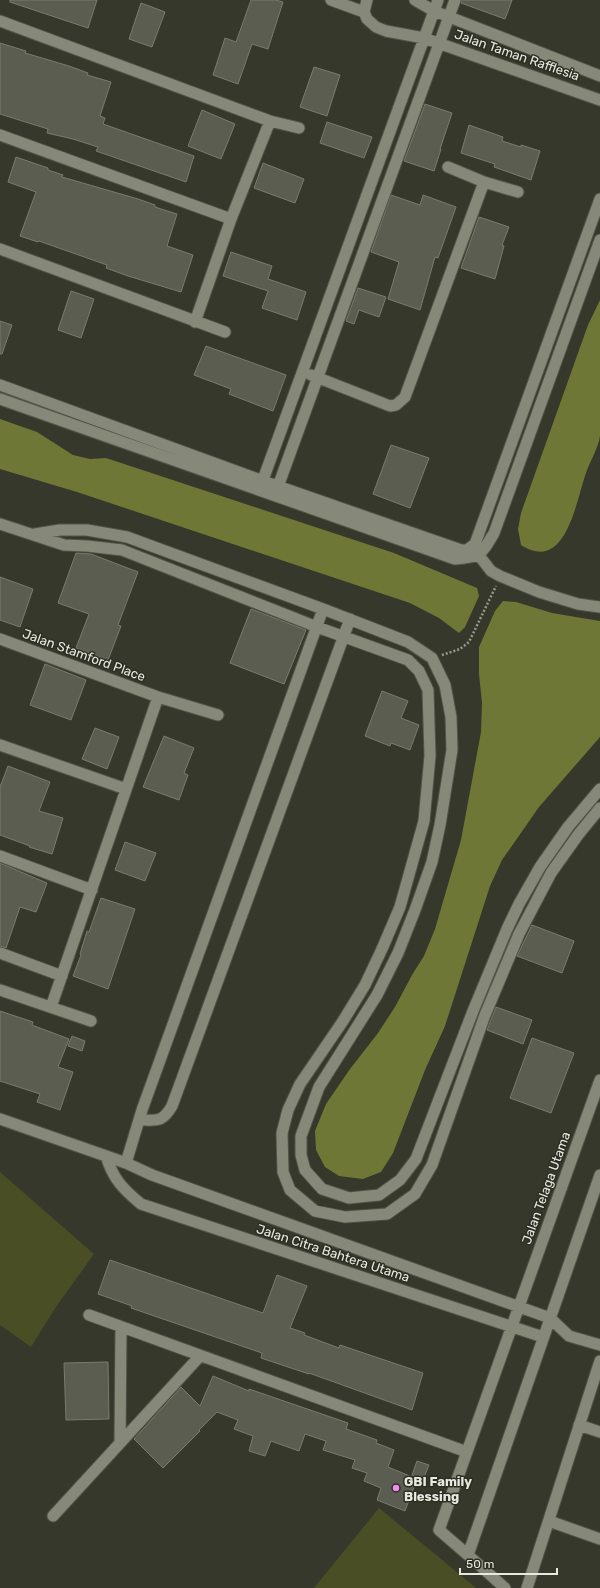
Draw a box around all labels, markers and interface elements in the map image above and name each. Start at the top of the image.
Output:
street label: Jalan Taman Rafflesia [452,27,582,83]
street label: Jalan Stamford Place [20,626,148,684]
street label: Jalan Telaga Utama [519,1130,574,1247]
street label: Jalan Citra Bahtera Utama [255,1221,411,1285]
place label: GBI Family Blessing [404,1474,472,1504]
marker: GBI Family Blessing [391,1483,401,1493]
scale bar [460,1550,557,1576]
text: 50 m [466,1557,494,1571]

